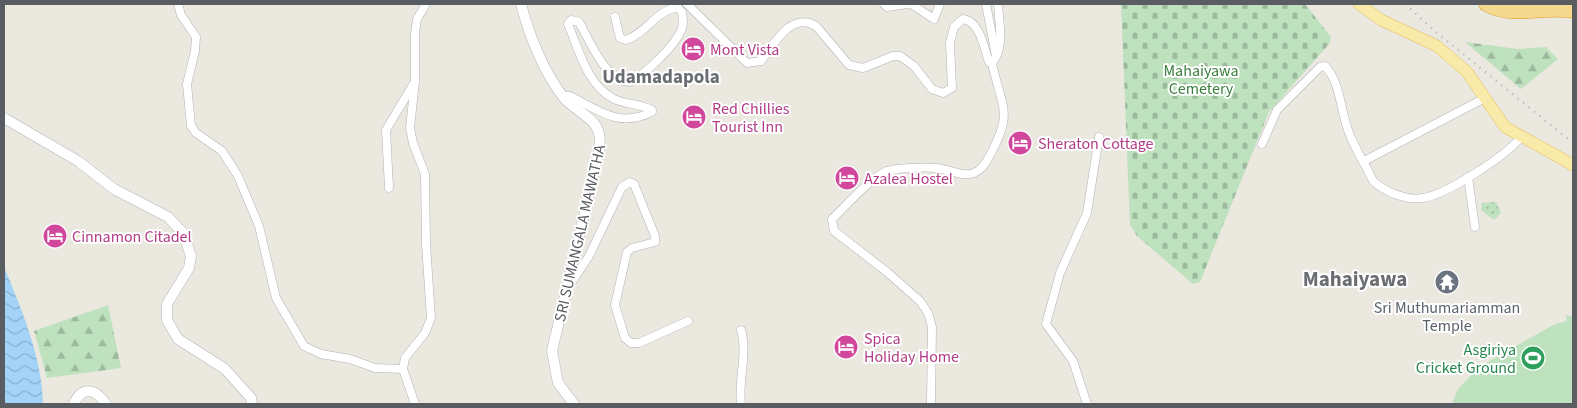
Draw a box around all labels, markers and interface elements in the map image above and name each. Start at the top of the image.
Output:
hotel icon: Mont Vista [680,36,706,62]
place label: Mont Vista [710,39,779,61]
park label: Mahaiyawa Cemetery [1163,60,1239,100]
district label: Udamadapola [602,64,720,91]
place label: Red Chillies Tourist Inn [712,98,790,138]
hotel icon: Red Chillies Tourist Inn [681,104,707,130]
hotel icon: Sheraton Cottage [1007,130,1033,156]
place label: Sheraton Cottage [1038,133,1154,155]
street label: SRI SUMANGALA MAWATHA [549,142,611,324]
hotel icon: Azalea Hostel [834,165,860,191]
place label: Azalea Hostel [864,168,953,190]
hotel icon: Cinnamon Citadel [42,223,68,249]
place label: Cinnamon Citadel [72,226,192,248]
district label: Mahaiyawa [1303,264,1407,294]
temple icon: Sri Muthumariamman Temple [1434,269,1460,295]
place label: Sri Muthumariamman Temple [1374,297,1520,337]
place label: Spica Holiday Home [864,328,959,368]
hotel icon: Spica Holiday Home [833,334,859,360]
place label: Asgiriya Cricket Ground [1416,339,1516,379]
sports icon: Asgiriya Cricket Ground [1520,345,1546,371]

